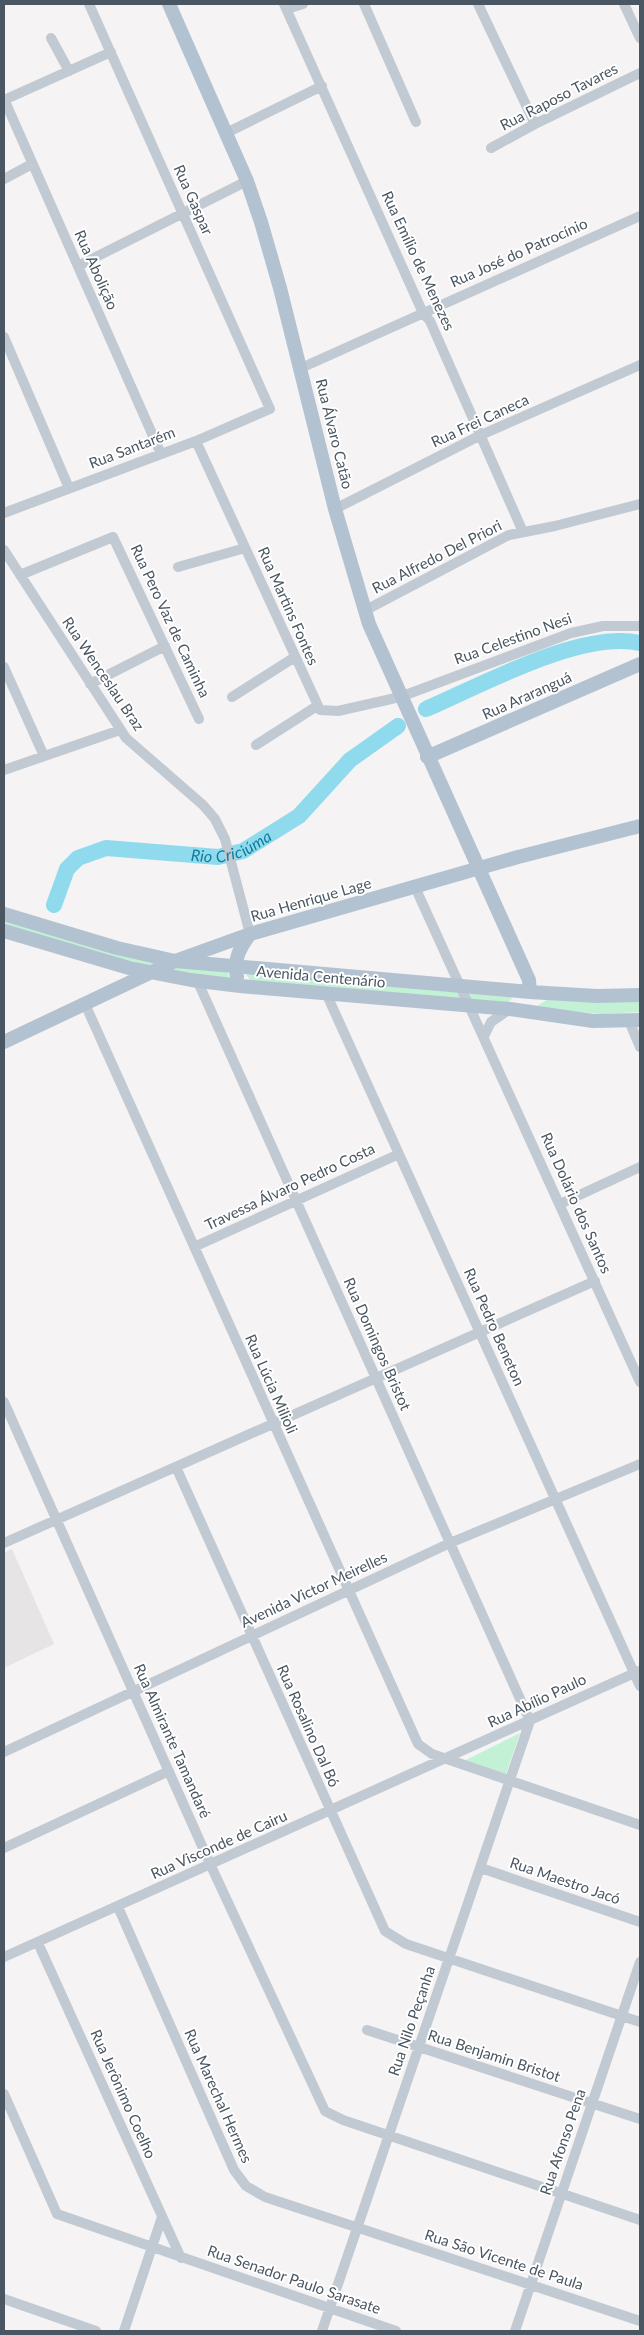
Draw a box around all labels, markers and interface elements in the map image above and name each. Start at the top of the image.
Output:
street label: Rua Raposo Tavares [497,59,620,134]
street label: Rua Gaspar [170,162,218,238]
street label: Rua Emílio de Menezes [379,188,459,333]
street label: Rua José do Patrocínio [447,214,590,290]
street label: Rua Abolição [71,227,123,312]
street label: Rua Álvaro Catão [313,377,357,491]
street label: Rua Frei Caneca [428,390,531,451]
street label: Rua Santarém [86,422,177,472]
street label: Rua Alfredo Del Priori [369,516,504,597]
street label: Rua Pero Vaz de Caminha [127,541,214,700]
street label: Rua Martins Fontes [255,544,323,668]
street label: Rua Celestino Nesi [451,608,574,668]
street label: Rua Wenceslau Braz [59,613,149,734]
street label: Rua Araranguá [479,667,574,723]
water label: Rio Criciúma [190,826,274,866]
street label: Rua Henrique Lage [248,873,373,925]
street label: Avenida Centenário [256,961,386,991]
street label: Rua Dolário dos Santos [538,1129,616,1276]
street label: Travessa Álvaro Pedro Costa [202,1139,377,1233]
street label: Rua Pedro Beneton [461,1265,529,1388]
street label: Rua Domingos Bristot [340,1274,416,1413]
street label: Rua Lúcia Milioli [242,1331,302,1436]
street label: Avenida Victor Meirelles [237,1547,390,1631]
street label: Rua Almirante Tamandaré [131,1661,215,1821]
street label: Rua Rosalino Dal Bó [274,1662,344,1790]
street label: Rua Abílio Paulo [484,1669,589,1731]
street label: Rua Visconde de Cairu [148,1806,290,1882]
street label: Rua Maestro Jacó [508,1853,623,1907]
street label: Rua Nilo Peçanha [384,1963,438,2078]
street label: Rua Benjamin Bristot [426,2025,563,2085]
street label: Rua Jerônimo Coelho [87,2026,160,2161]
street label: Rua Marechal Hermes [181,2026,257,2165]
street label: Rua Afonso Pena [535,2086,589,2197]
street label: Rua São Vicente de Paula [423,2225,586,2293]
street label: Rua Senador Paulo Sarasate [205,2241,384,2317]

